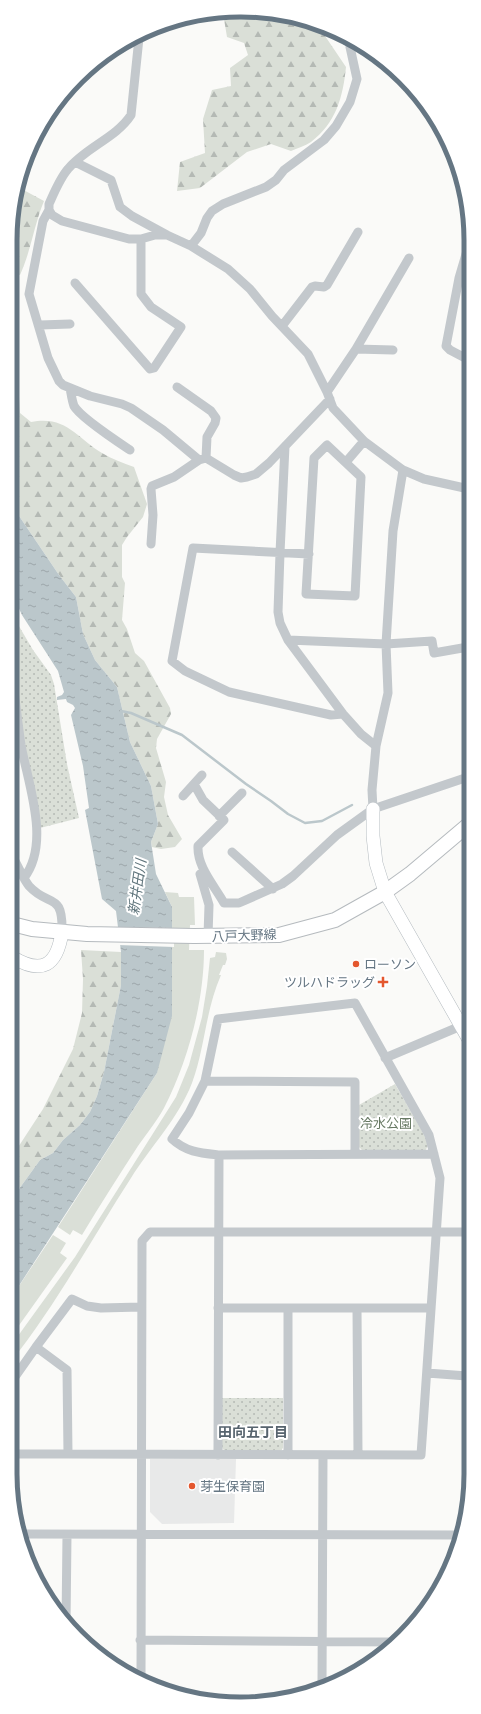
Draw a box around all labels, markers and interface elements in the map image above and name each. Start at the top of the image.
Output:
water label: 新井田川 [124,856,150,916]
street label: 八戸大野線 [211,926,277,945]
place label: ローソン [364,956,416,973]
marker: ローソン [351,959,361,969]
place label: ツルハドラッグ [284,974,375,991]
marker: ツルハドラッグ [378,977,388,987]
park label: 冷水公園 [360,1115,412,1132]
district label: 田向五丁目 [218,1423,288,1441]
place label: 芽生保育園 [200,1478,265,1495]
marker: 芽生保育園 [187,1481,197,1491]

